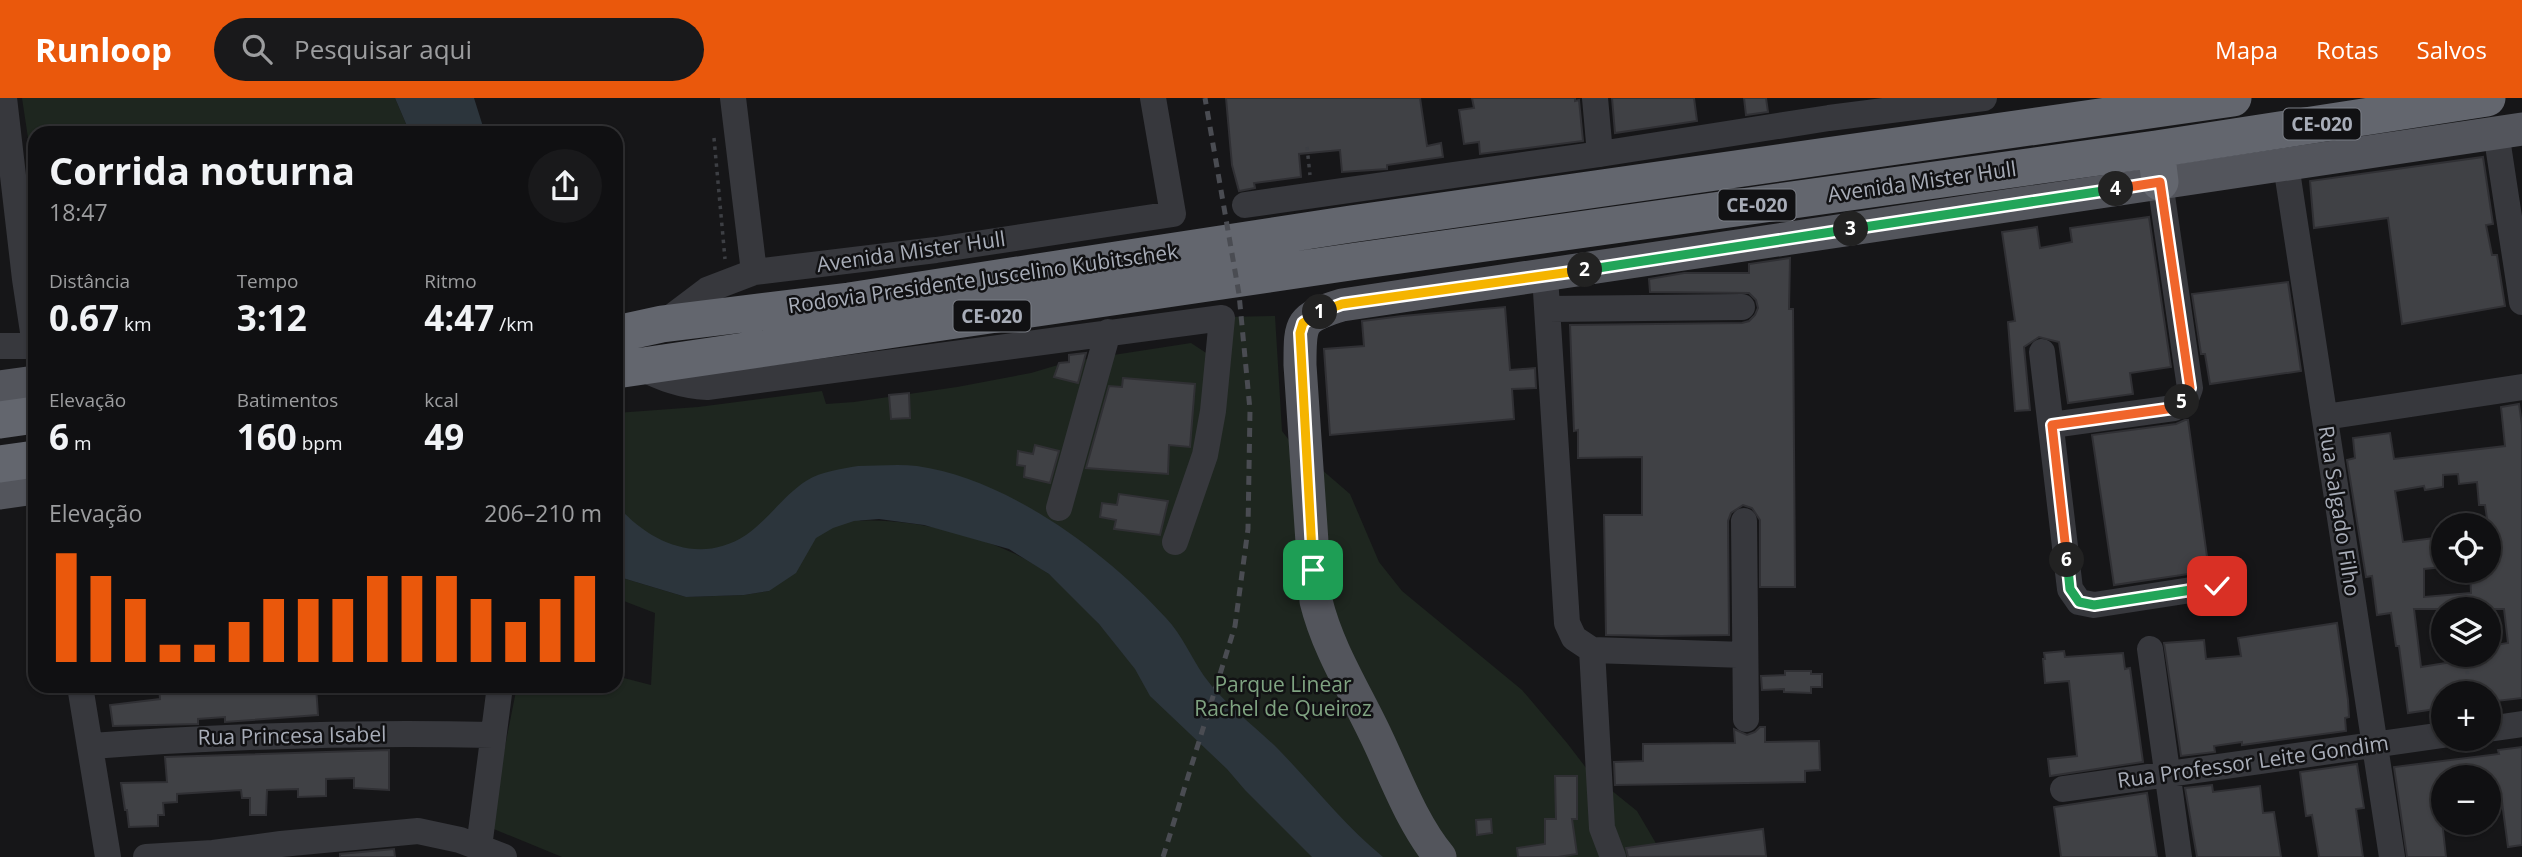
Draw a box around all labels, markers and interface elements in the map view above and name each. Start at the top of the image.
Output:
search box [214,18,704,81]
text: Runloop [35,27,172,72]
icon: search [238,30,276,68]
text: Pesquisar aqui [294,31,472,67]
text: Mapa [2215,33,2278,66]
text: Rotas [2316,33,2379,66]
text: Salvos [2417,33,2487,66]
road number: CE-020 [2284,108,2360,140]
text: Corrida noturna [49,144,355,196]
button: share [528,149,602,223]
street label: Avenida Mister Hull [1826,154,2018,208]
pin: 4 [2098,172,2134,206]
text: 4 [2110,175,2121,201]
road number: CE-020 [1718,190,1796,220]
text: 18:47 [49,196,108,228]
pin: 3 [1834,212,1868,246]
text: 3 [1845,215,1856,241]
street label: Avenida Mister Hull [815,224,1007,278]
street label: Rodovia Presidente Juscelino Kubitschek [786,237,1180,319]
pin: 2 [1568,252,1602,288]
text: 2 [1579,256,1590,282]
text: Distância [49,268,130,294]
text: Tempo [237,268,298,294]
text: Ritmo [424,268,477,294]
text: 0.67 [49,294,119,341]
text: 3:12 [237,294,307,341]
text: 4:47 [424,294,494,341]
pin: 1 [1302,294,1338,330]
text: 1 [1314,298,1325,324]
road number: CE-020 [954,300,1030,331]
text: km [119,311,152,337]
text: /km [494,311,534,337]
pin: 5 [2164,384,2200,420]
text: Elevação [49,387,126,413]
text: Batimentos [237,387,338,413]
text: kcal [424,387,459,413]
text: 5 [2176,388,2187,414]
text: 6 [49,413,69,460]
text: 160 [237,413,297,460]
text: 49 [424,413,464,460]
street label: Rua Salgado Filho [2313,424,2367,598]
text: m [69,430,92,456]
text: bpm [297,430,342,456]
text: Elevação [49,497,142,529]
text: 206–210 m [484,497,602,529]
map controls [2431,513,2501,835]
button: locate [2431,513,2501,583]
pin [1283,540,1343,600]
pin: 6 [2050,542,2084,578]
text: 6 [2061,546,2072,572]
icon: arrive [1294,551,1332,589]
pin [2187,556,2247,616]
icon: check [2198,567,2236,605]
button: layers [2431,597,2501,667]
park label: Parque Linear Rachel de Queiroz [1194,670,1372,722]
button: + [2431,681,2501,751]
street label: Rua Princesa Isabel [197,719,387,751]
street label: Rua Professor Leite Gondim [2115,728,2390,794]
button: − [2431,765,2501,835]

